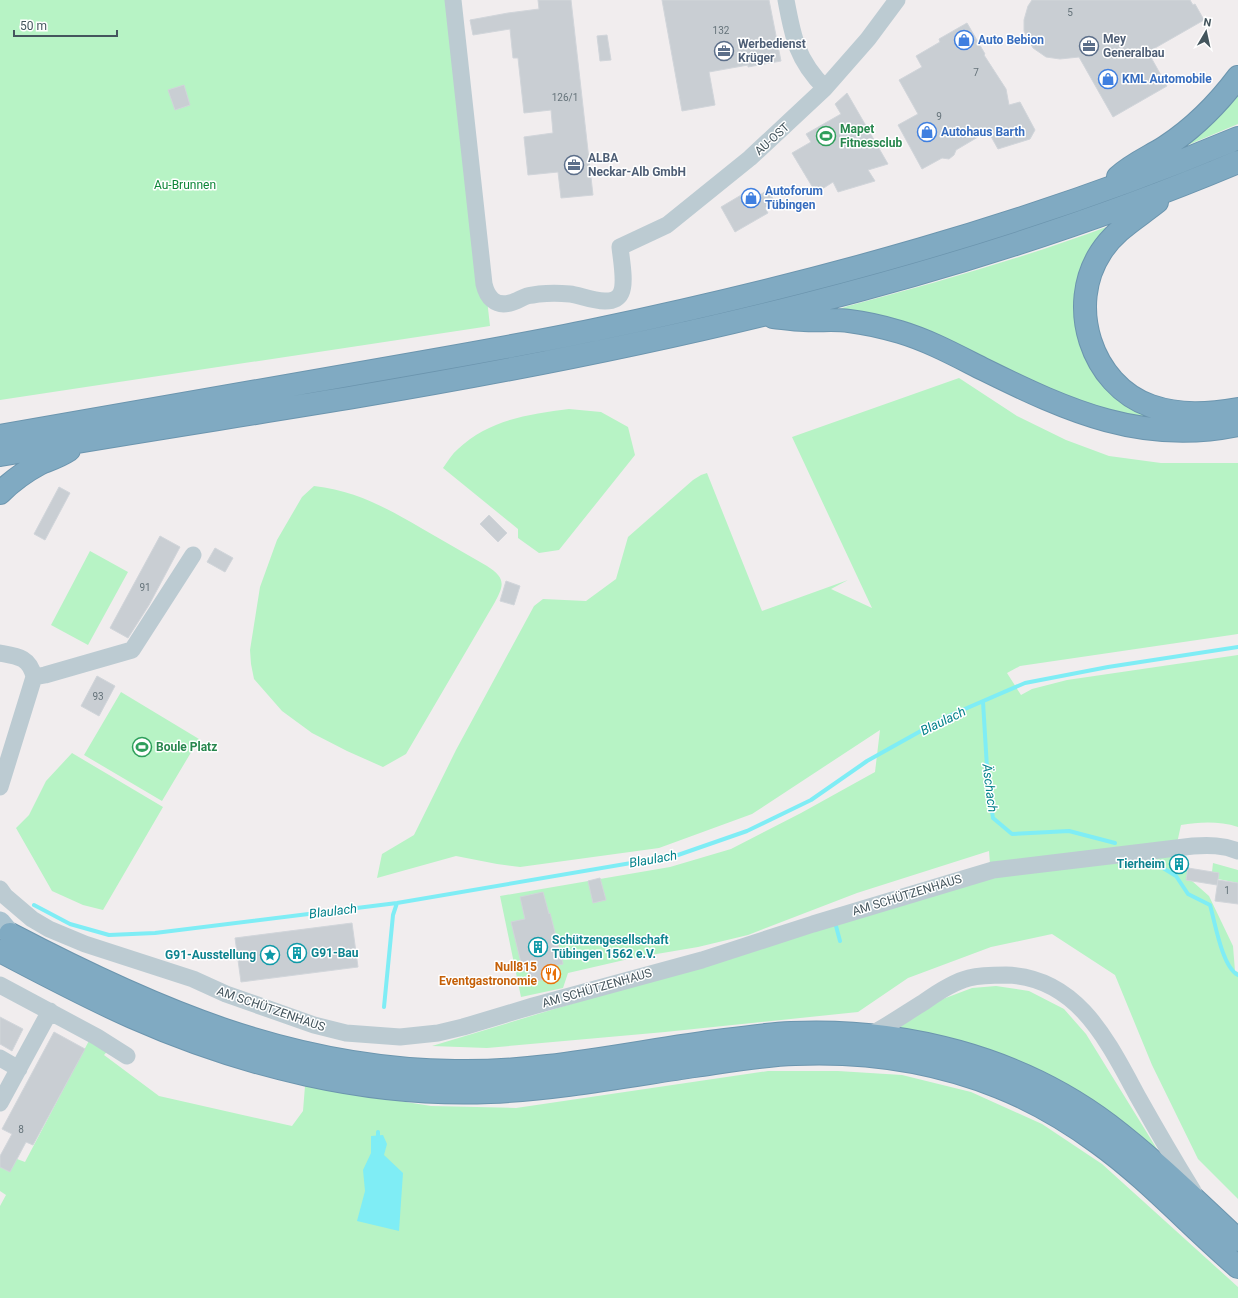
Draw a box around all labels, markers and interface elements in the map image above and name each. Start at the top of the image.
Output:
house number: 5 [1067,7,1073,18]
scale bar [14,12,117,38]
north arrow [1186,12,1226,52]
text: N [1203,16,1213,30]
text: 50 m [20,19,47,33]
house number: 132 [713,25,730,36]
shop icon: Auto Bebion [953,29,975,51]
place label: Mey Generalbau [1103,32,1165,60]
place label: Auto Bebion [978,33,1044,47]
office icon: Mey Generalbau [1078,35,1100,57]
place label: Werbedienst Krüger [738,37,806,65]
office icon: Werbedienst Krüger [713,40,735,62]
house number: 7 [973,67,979,78]
shop icon: KML Automobile [1097,68,1119,90]
place label: KML Automobile [1122,72,1212,86]
house number: 126/1 [552,92,578,103]
house number: 9 [936,111,942,122]
street label: AU-OST [752,120,792,158]
shop icon: Autohaus Barth [916,121,938,143]
place label: Mapet Fitnessclub [840,122,903,150]
sports icon: Mapet Fitnessclub [815,125,837,147]
place label: Autohaus Barth [941,125,1025,139]
place label: ALBA Neckar-Alb GmbH [588,151,686,179]
office icon: ALBA Neckar-Alb GmbH [563,154,585,176]
park label: Au-Brunnen [154,178,216,192]
place label: Autoforum Tübingen [765,184,823,212]
shop icon: Autoforum Tübingen [740,187,762,209]
house number: 91 [139,582,151,593]
house number: 93 [92,691,104,702]
water label: Blaulach [918,704,968,738]
sports icon: Boule Platz [131,736,153,758]
place label: Boule Platz [156,740,217,754]
water label: Äschach [979,762,1000,813]
water label: Blaulach [628,847,678,871]
building icon: Tierheim [1168,853,1190,875]
place label: Tierheim [1117,857,1165,871]
street label: AM SCHÜTZENHAUS [850,871,963,918]
house number: 1 [1224,885,1230,896]
water label: Blaulach [308,901,358,921]
place label: Schützengesellschaft Tübingen 1562 e.V. [552,933,669,961]
building icon: Schützengesellschaft Tübingen 1562 e.V. [527,936,549,958]
building icon: G91-Bau [286,942,308,964]
place icon: G91-Ausstellung [259,944,281,966]
place label: G91-Bau [311,946,359,960]
place label: G91-Ausstellung [165,948,256,962]
place label: Null815 Eventgastronomie [439,960,538,988]
restaurant icon: Null815 Eventgastronomie [540,963,562,985]
street label: AM SCHÜTZENHAUS [540,965,654,1010]
street label: AM SCHÜTZENHAUS [215,983,327,1034]
house number: 8 [18,1124,24,1135]

